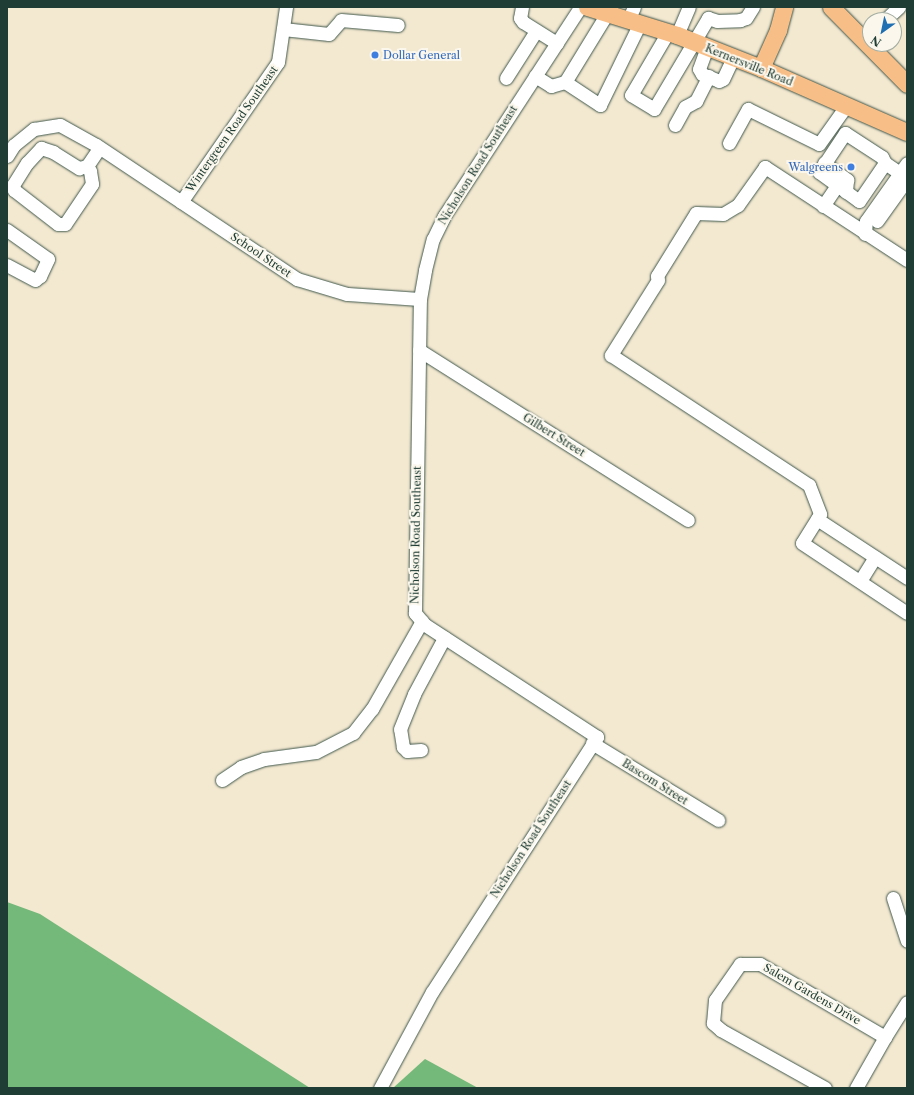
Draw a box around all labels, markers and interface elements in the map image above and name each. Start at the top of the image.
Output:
north arrow [862,12,902,52]
text: N [868,33,884,50]
street label: Kernersville Road [703,41,795,89]
place label: Dollar General [383,48,460,62]
marker: Dollar General [370,50,380,60]
street label: Wintergreen Road Southeast [183,63,281,195]
street label: Nicholson Road Southeast [436,103,520,227]
place label: Walgreens [789,160,843,174]
marker: Walgreens [846,162,856,172]
street label: School Street [228,230,294,280]
street label: Gilbert Street [520,411,588,459]
street label: Nicholson Road Southeast [408,466,424,604]
street label: Bascom Street [620,756,690,808]
street label: Nicholson Road Southeast [488,778,574,900]
street label: Salem Gardens Drive [761,961,863,1027]

